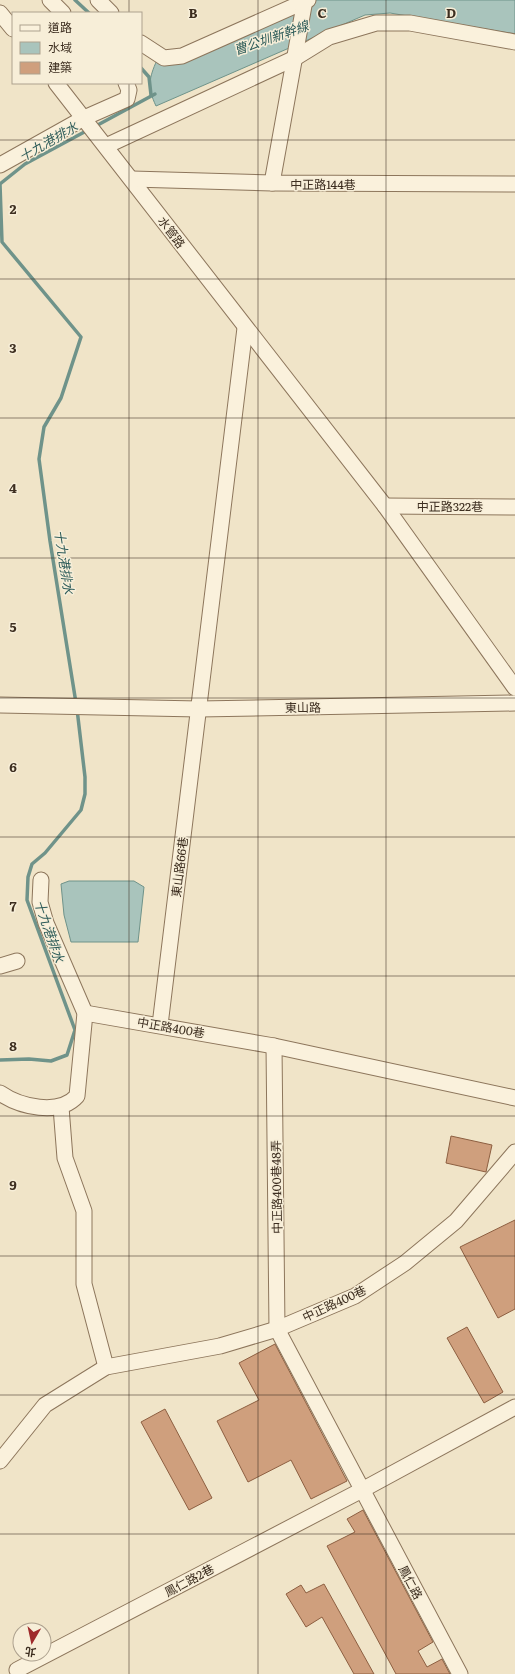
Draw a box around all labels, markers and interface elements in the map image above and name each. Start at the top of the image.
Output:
text: B [189,3,198,22]
text: C [317,3,327,22]
text: D [446,3,456,22]
legend [12,12,142,84]
water label: 曹公圳新幹線 [231,15,313,59]
text: 道路 [48,18,72,36]
text: 水域 [48,38,72,56]
text: 建築 [48,58,72,76]
water label: 十九港排水 [15,116,82,165]
street label: 中正路144巷 [290,175,356,193]
text: 2 [10,199,17,218]
street label: 水管路 [154,212,190,252]
text: 3 [9,338,17,357]
text: 4 [9,478,17,497]
street label: 中正路322巷 [417,497,483,515]
water label: 十九港排水 [51,528,80,597]
text: 5 [9,617,17,636]
street label: 東山路 [285,698,321,716]
text: 6 [9,757,17,776]
street label: 東山路66巷 [166,836,192,898]
text: 7 [9,896,17,915]
water label: 十九港排水 [30,897,70,966]
street label: 中正路400巷 [136,1012,206,1042]
text: 8 [9,1036,17,1055]
street label: 中正路400巷48弄 [266,1140,286,1234]
text: 9 [9,1175,17,1194]
street label: 中正路400巷 [299,1280,369,1326]
street label: 鳳仁路2巷 [161,1559,217,1601]
street label: 鳳仁路 [395,1562,427,1602]
north arrow [12,1622,52,1662]
text: 北 [24,1644,37,1662]

